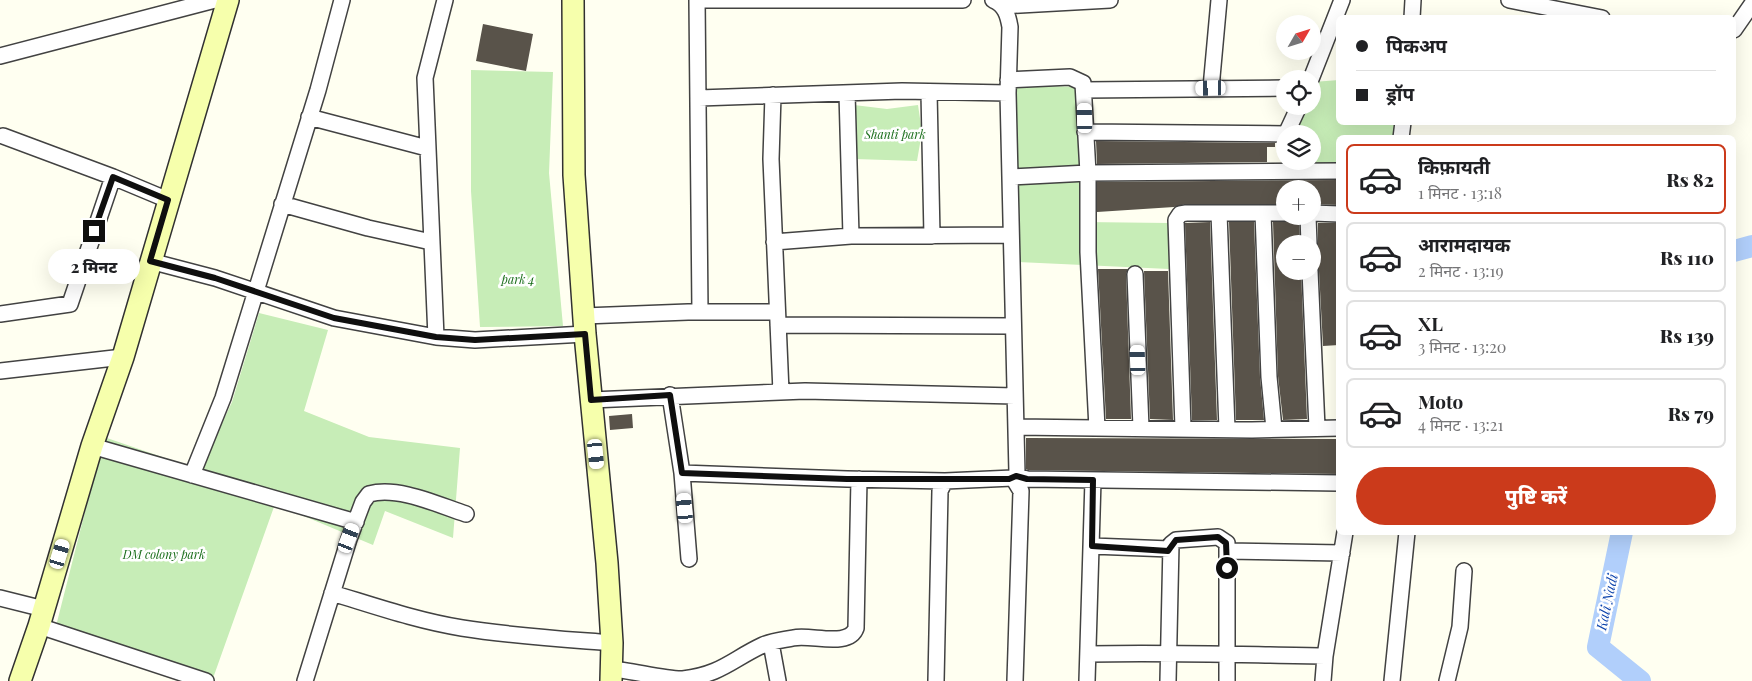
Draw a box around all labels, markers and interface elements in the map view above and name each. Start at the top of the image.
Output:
north arrow [1276,15,1321,60]
map controls [1276,15,1321,280]
text: पिकअप [1386,32,1447,58]
button: locate [1276,70,1321,115]
car [1195,80,1226,96]
text: ड्रॉप [1386,80,1414,106]
car [1077,103,1092,133]
button: layers [1276,125,1321,170]
park label: Shanti park [863,126,926,142]
text: किफ़ायती [1418,153,1490,179]
icon: car [1358,157,1403,202]
text: Rs 82 [1666,166,1714,192]
button: + [1276,180,1321,225]
text: 1 मिनट · 13:18 [1418,182,1502,203]
route end [83,220,105,242]
text: आरामदायक [1418,231,1510,257]
button: − [1276,235,1321,280]
icon: car [1358,235,1403,280]
text: Rs 110 [1660,244,1714,270]
callout: 2 मिनट [48,248,140,284]
text: 2 मिनट [71,256,117,277]
text: 2 मिनट · 13:19 [1418,260,1504,281]
park label: park 4 [500,271,535,287]
text: XL [1418,310,1443,336]
icon: car [1358,313,1403,358]
text: Rs 139 [1660,322,1714,348]
text: 3 मिनट · 13:20 [1418,336,1506,357]
car [1129,345,1146,375]
text: Moto [1418,388,1463,414]
icon: car [1358,391,1403,436]
text: Rs 79 [1668,400,1714,426]
text: 4 मिनट · 13:21 [1418,414,1503,435]
car [586,438,605,470]
button: पुष्टि करें [1356,467,1716,525]
car [676,492,693,524]
car [336,521,361,555]
car [48,537,71,571]
park label: DM colony park [122,546,205,562]
route start [1216,557,1238,579]
water label: Kali Nadi [1591,571,1622,633]

